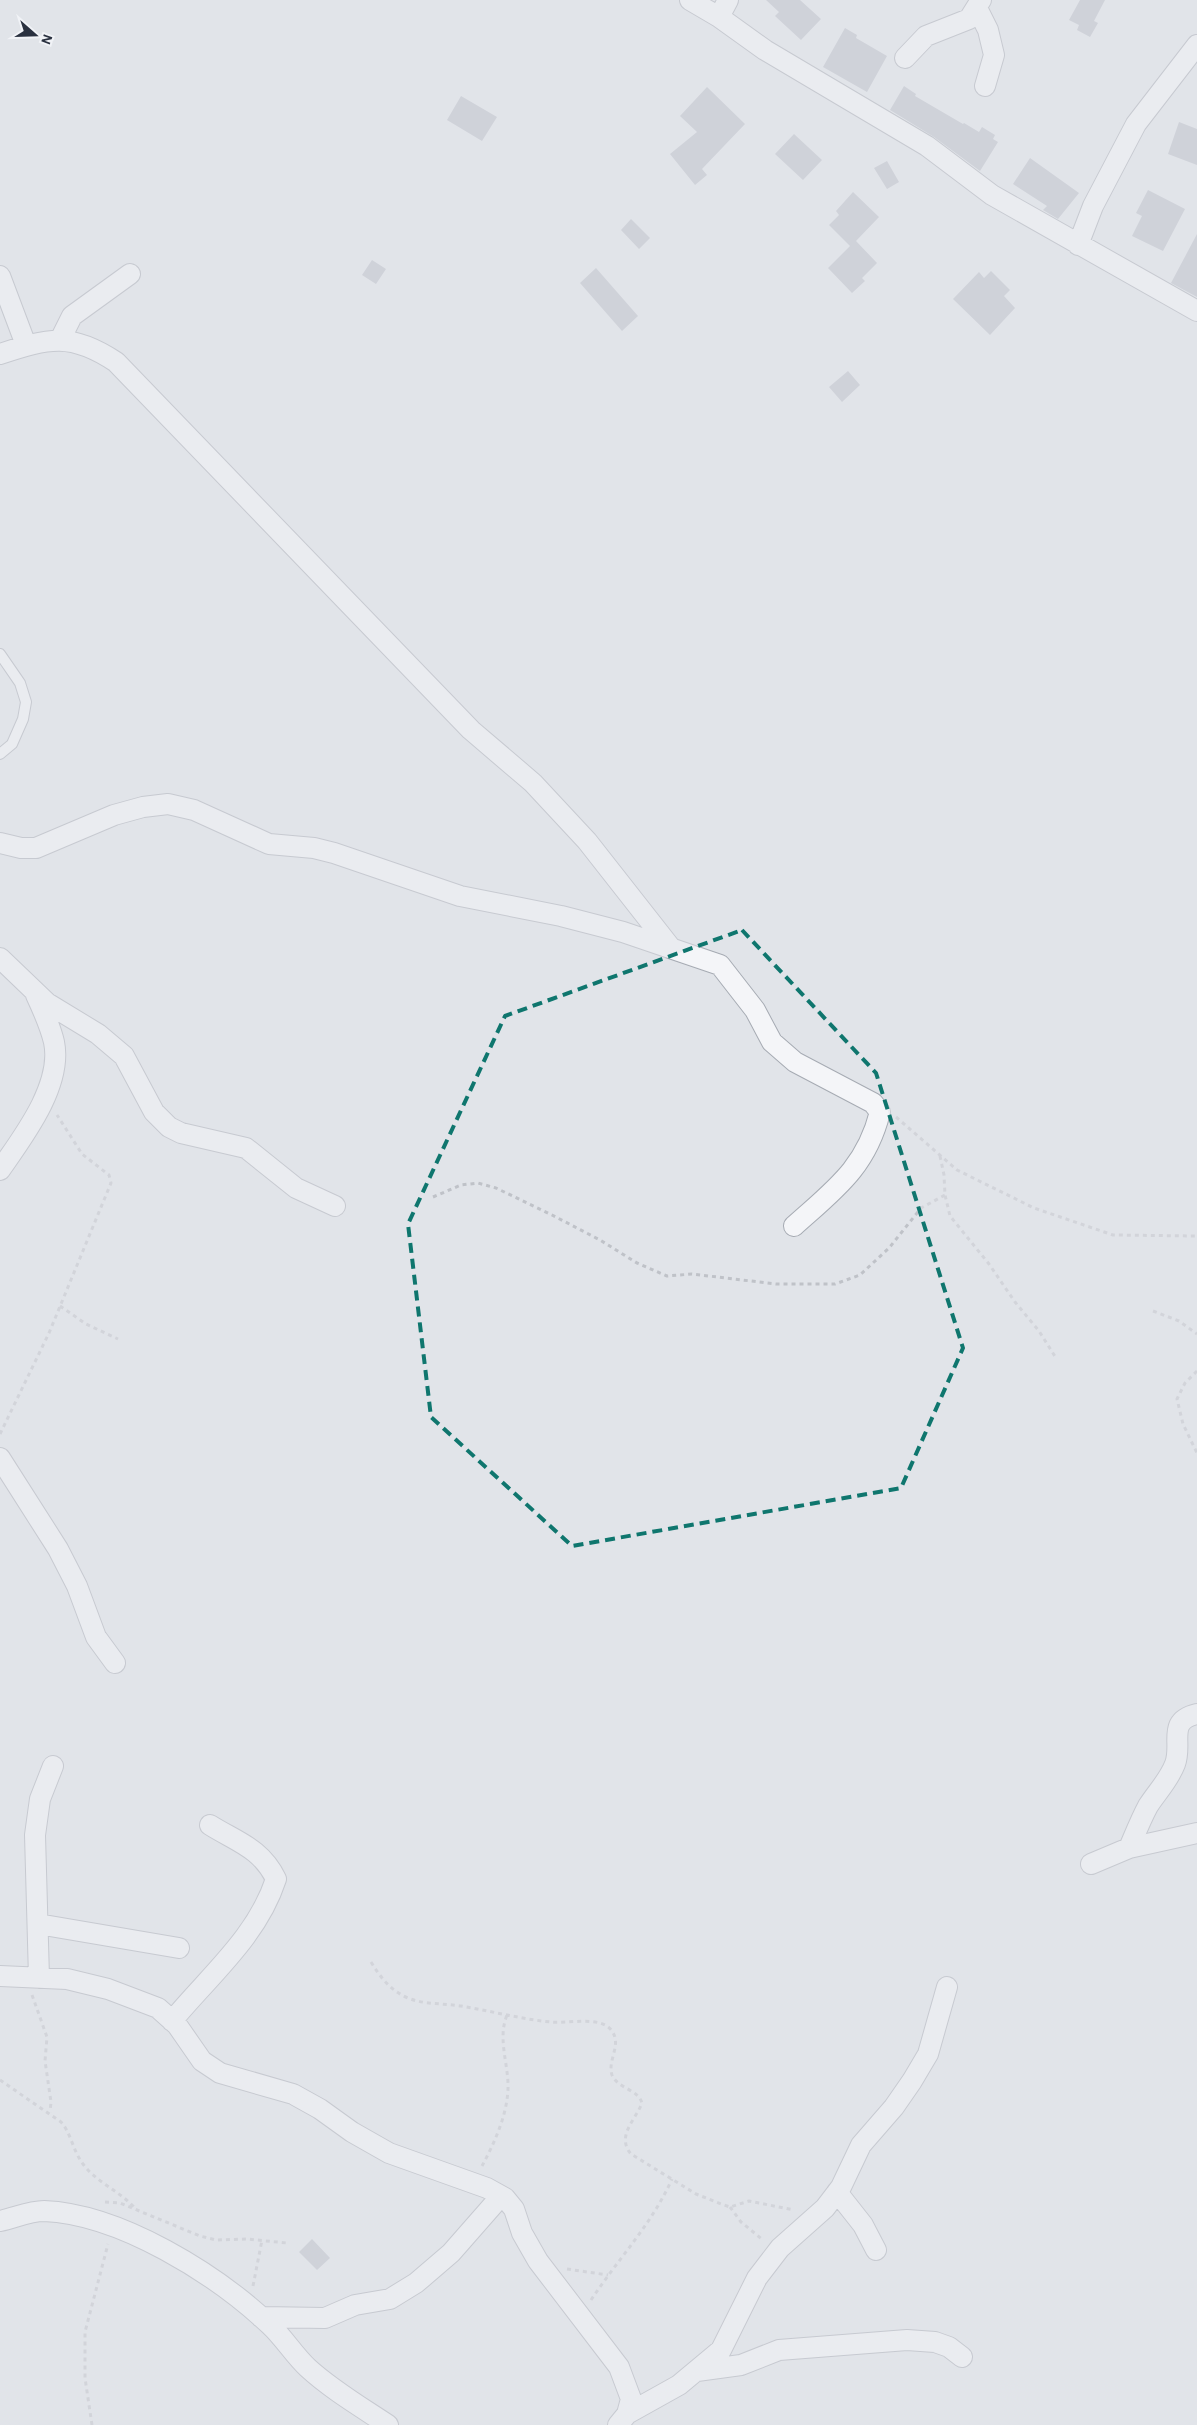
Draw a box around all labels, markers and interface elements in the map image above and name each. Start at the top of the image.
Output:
north arrow [10,10,60,60]
text: N [38,32,55,46]

